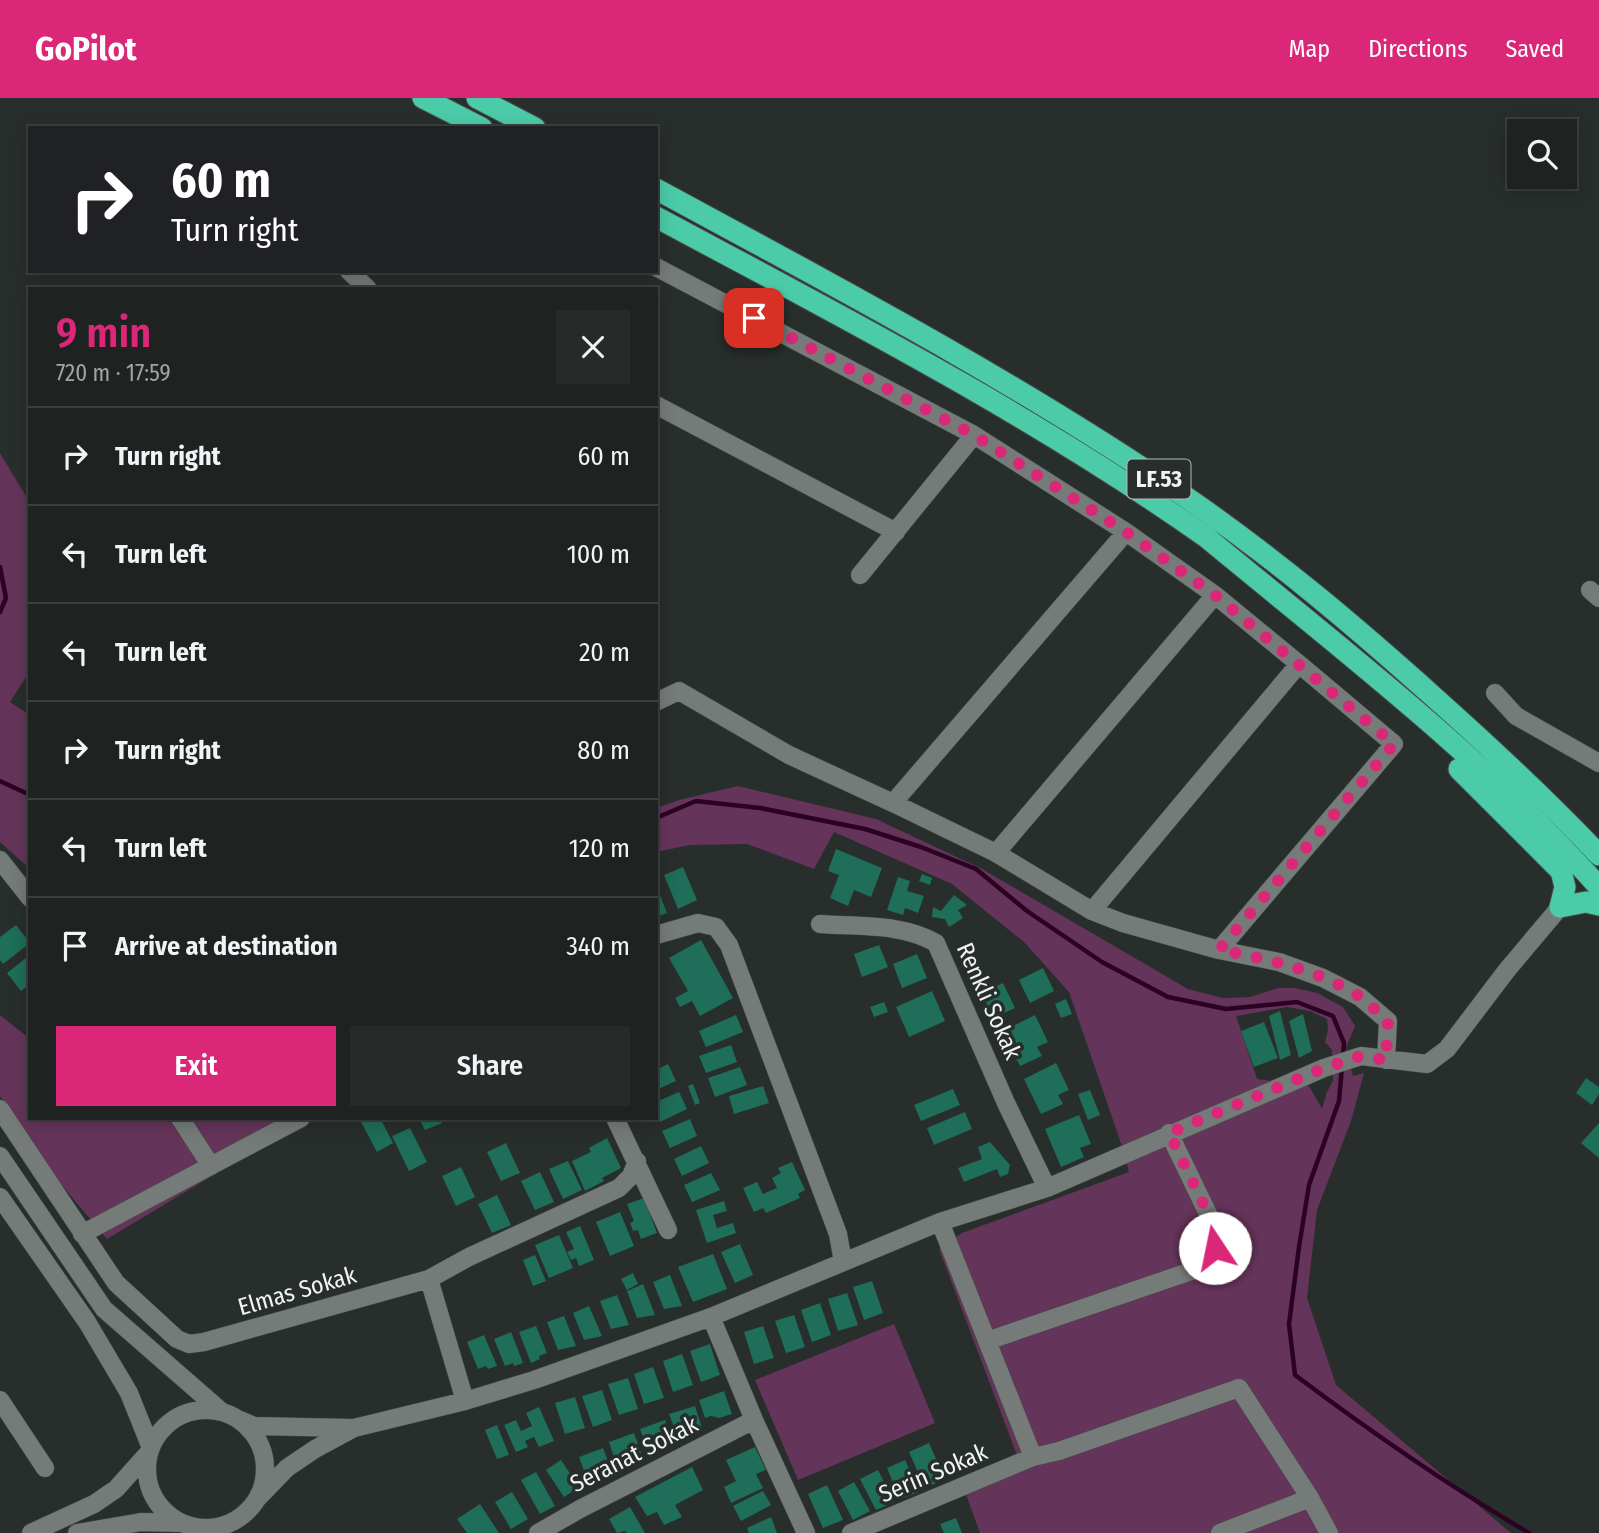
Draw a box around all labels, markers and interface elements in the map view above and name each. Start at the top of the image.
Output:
text: GoPilot [35,29,137,69]
text: Map [1289,35,1330,63]
text: Directions [1368,35,1467,63]
text: Saved [1505,35,1564,63]
map controls [1507,119,1577,189]
button: search [1507,119,1577,189]
text: 60 m [171,151,271,210]
icon: right [56,154,147,245]
text: Turn right [171,211,298,249]
pin [724,288,784,348]
icon: arrive [735,299,773,337]
text: 9 min [56,308,151,358]
button: close [556,310,630,384]
text: 720 m · 17:59 [56,359,171,387]
icon: right [56,437,94,475]
text: Turn right [115,441,221,472]
text: 60 m [577,441,630,472]
road number: LF.53 [1128,460,1190,498]
icon: left [56,535,94,573]
text: Turn left [115,539,207,570]
text: 100 m [567,539,630,570]
icon: left [56,633,94,671]
text: Turn left [115,637,207,668]
text: 20 m [579,637,630,668]
icon: right [56,731,94,769]
text: Turn right [115,735,221,766]
text: 80 m [577,735,630,766]
icon: left [56,829,94,867]
text: Turn left [115,833,207,864]
text: 120 m [569,833,630,864]
icon: arrive [56,927,94,965]
text: Arrive at destination [115,931,338,962]
text: 340 m [566,931,630,962]
street label: Renkli Sokak [951,938,1027,1064]
button: Exit [56,1026,336,1106]
button: Share [350,1026,630,1106]
position arrow [1178,1211,1252,1285]
street label: Elmas Sokak [235,1261,360,1321]
street label: Seranat Sokak [566,1410,703,1498]
street label: Serin Sokak [875,1437,992,1508]

